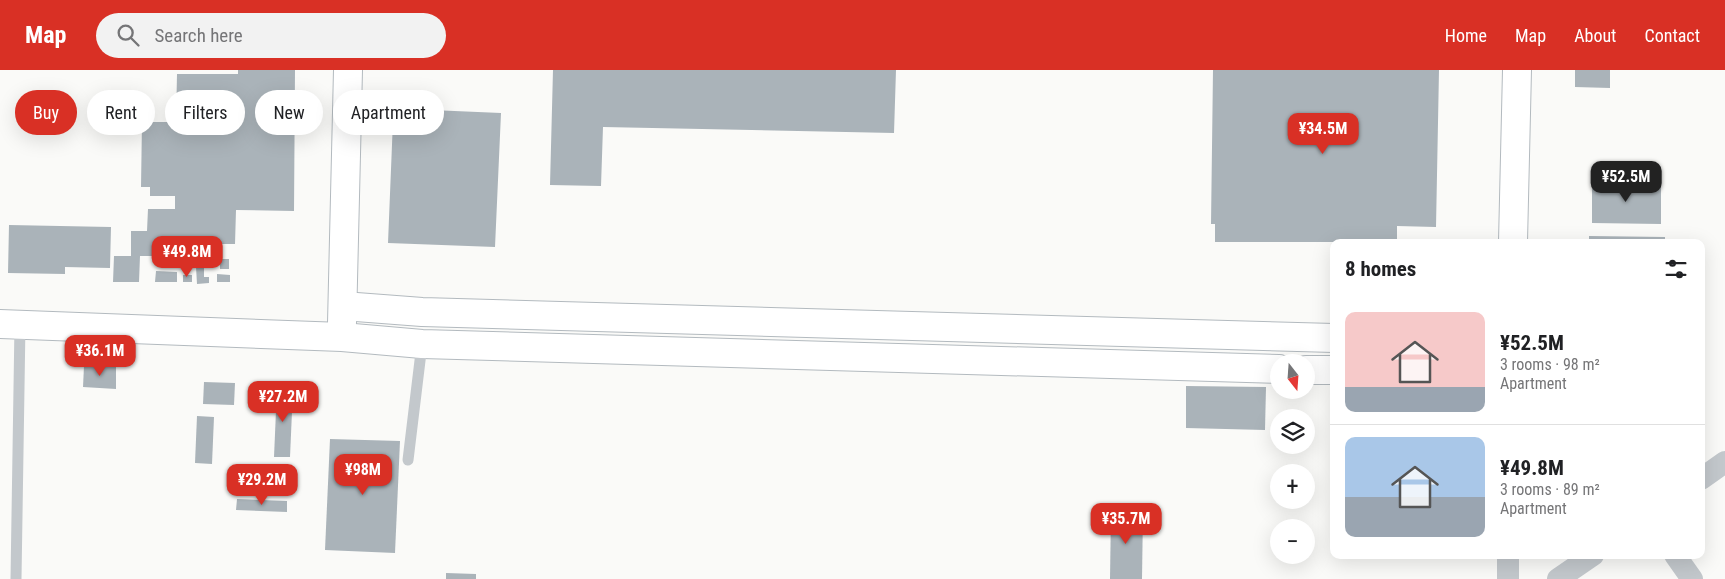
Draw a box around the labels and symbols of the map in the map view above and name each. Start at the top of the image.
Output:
pin: ¥34.5M [1282,112,1364,155]
pin: ¥52.5M [1585,160,1667,203]
pin: ¥49.8M [146,236,228,278]
pin: ¥36.1M [59,334,141,377]
north arrow [1270,354,1315,399]
pin: ¥27.2M [242,380,324,423]
pin: ¥98M [333,454,393,496]
pin: ¥29.2M [221,464,303,506]
pin: ¥35.7M [1085,502,1167,545]

